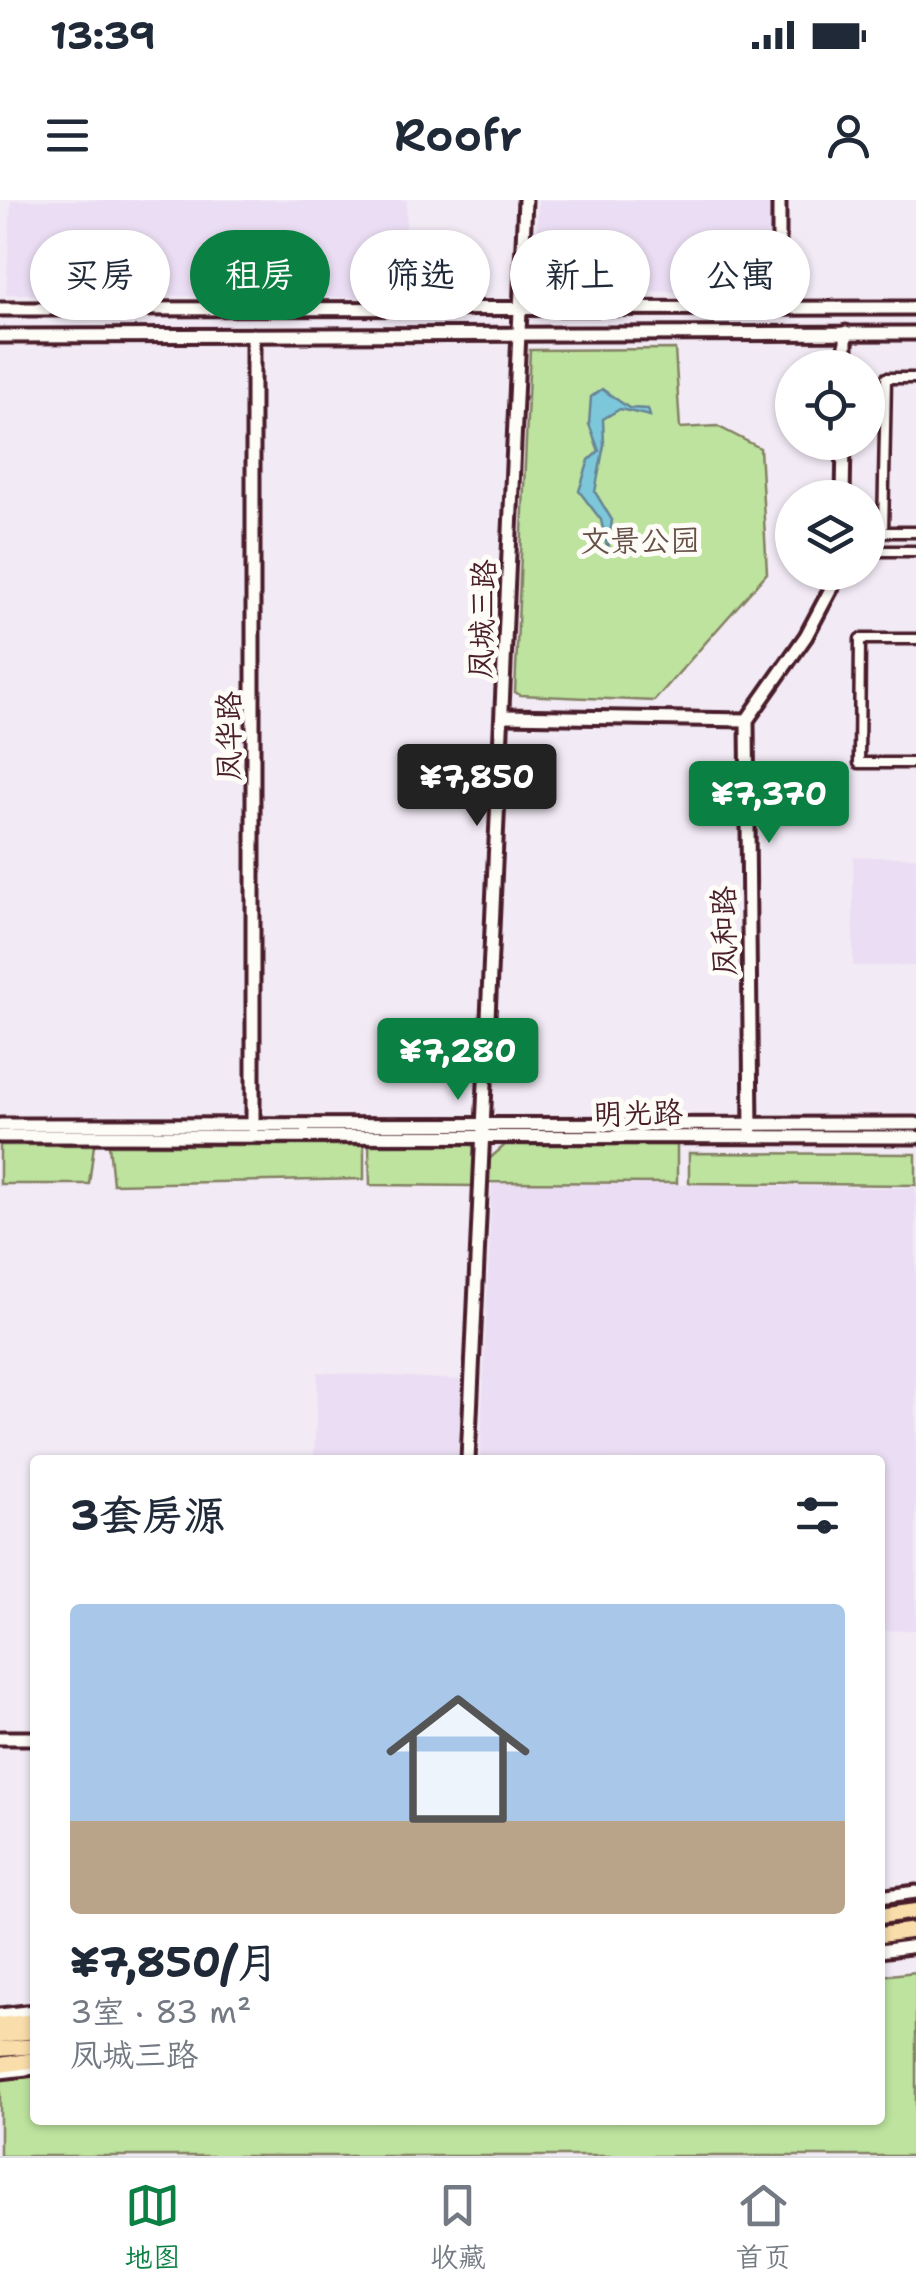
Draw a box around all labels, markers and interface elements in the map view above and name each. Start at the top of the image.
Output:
text: 13:39 [50,10,156,61]
text: Roofr [394,105,522,165]
icon: menu [40,108,95,163]
icon: person [821,108,876,163]
chip: 买房 [30,230,170,320]
chip: 租房 [190,230,330,320]
chip: 筛选 [350,230,490,320]
chip: 新上 [510,230,650,320]
chip: 公寓 [670,230,810,320]
map controls [775,350,885,590]
button: locate [775,350,885,460]
button: layers [775,480,885,590]
park label: 文景公园 [580,520,700,561]
street label: 凤城三路 [459,558,505,680]
street label: 凤华路 [208,691,249,781]
pin: ¥7,850 [396,744,558,829]
text: ¥7,850 [419,755,535,798]
pin: ¥7,370 [688,761,850,846]
text: ¥7,370 [711,772,827,815]
street label: 凤和路 [703,886,745,976]
pin: ¥7,280 [377,1018,539,1103]
text: ¥7,280 [399,1029,517,1072]
street label: 明光路 [593,1092,683,1134]
text: 3套房源 [70,1487,225,1543]
icon: filters [790,1488,845,1543]
icon: home [368,1669,548,1849]
text: ¥7,850/月 [70,1934,279,1990]
text: 3室 · 83 m² [70,1990,251,2033]
text: 凤城三路 [70,2033,198,2076]
tab: 地图 [125,2178,181,2276]
tab: 收藏 [430,2178,486,2276]
tab: 首页 [735,2178,791,2276]

